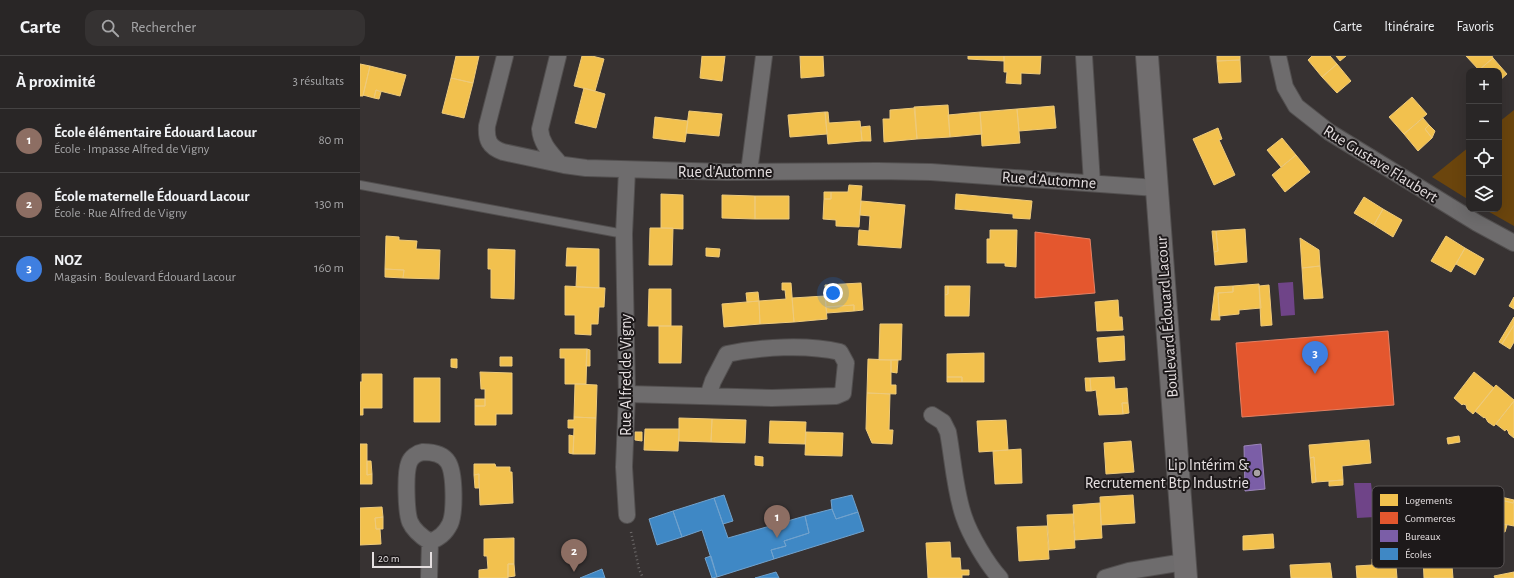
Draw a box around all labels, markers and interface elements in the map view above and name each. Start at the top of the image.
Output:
search box [85,10,365,46]
icon: search [99,17,121,39]
text: Carte [20,18,61,37]
text: Rechercher [131,20,196,35]
text: Carte [1333,20,1362,34]
text: Itinéraire [1384,20,1434,34]
text: Favoris [1456,20,1494,34]
map controls [1466,68,1502,212]
button: + [1466,68,1502,104]
text: À proximité [16,73,96,90]
text: 3 résultats [293,75,344,88]
button: − [1466,104,1502,140]
street label: Rue Gustave Flaubert [1321,122,1440,205]
text: École élémentaire Édouard Lacour [54,125,257,140]
text: 1 [27,134,31,147]
text: 80 m [318,134,344,147]
button: locate [1466,140,1502,176]
text: École · Impasse Alfred de Vigny [54,143,209,156]
street label: Rue d'Automne [678,164,772,180]
street label: Rue d'Automne [1001,169,1097,191]
button: layers [1466,176,1502,212]
text: École maternelle Édouard Lacour [54,189,249,204]
text: 2 [26,198,32,211]
text: 130 m [315,198,344,211]
text: École · Rue Alfred de Vigny [54,207,187,220]
street label: Boulevard Édouard Lacour [1151,235,1181,398]
text: NOZ [54,253,82,268]
text: 3 [26,262,32,275]
text: 160 m [314,262,344,275]
text: Magasin · Boulevard Édouard Lacour [54,271,236,284]
your location [823,283,843,303]
street label: Rue Alfred de Vigny [618,314,635,436]
pin: 3 [1302,341,1328,374]
place label: Lip Intérim & Recrutement Btp Industrie [1085,457,1249,491]
marker: Lip Intérim & Recrutement Btp Industrie [1252,468,1262,478]
legend [1372,486,1504,568]
text: Logements [1405,495,1452,506]
pin: 1 [764,505,790,538]
text: Commerces [1405,513,1455,524]
text: Bureaux [1405,531,1441,542]
pin: 2 [561,539,587,572]
text: Écoles [1405,548,1432,560]
scale bar [372,550,432,569]
text: 20 m [378,553,399,564]

